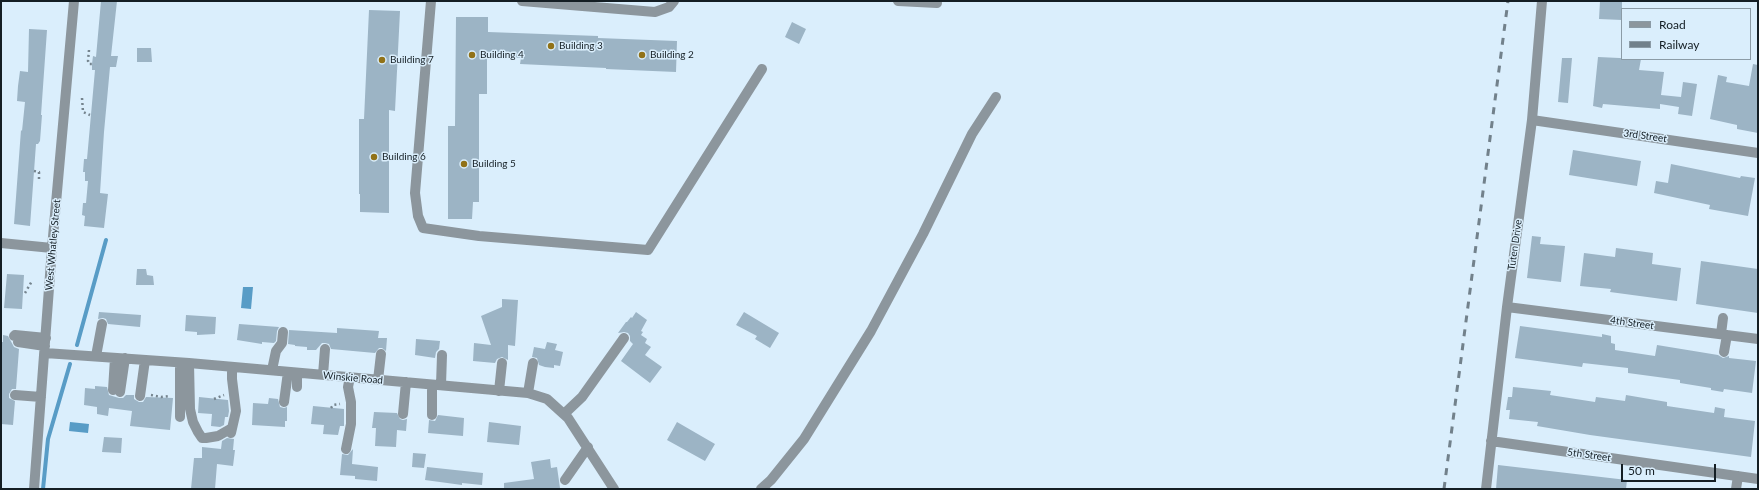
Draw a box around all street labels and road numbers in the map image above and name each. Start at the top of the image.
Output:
street label: 3rd Street [1623,127,1667,145]
street label: West Whatley Street [43,199,63,291]
street label: Tuten Drive [1505,219,1525,271]
street label: 4th Street [1609,314,1655,332]
street label: Winskie Road [323,369,383,387]
street label: 5th Street [1566,446,1612,464]

